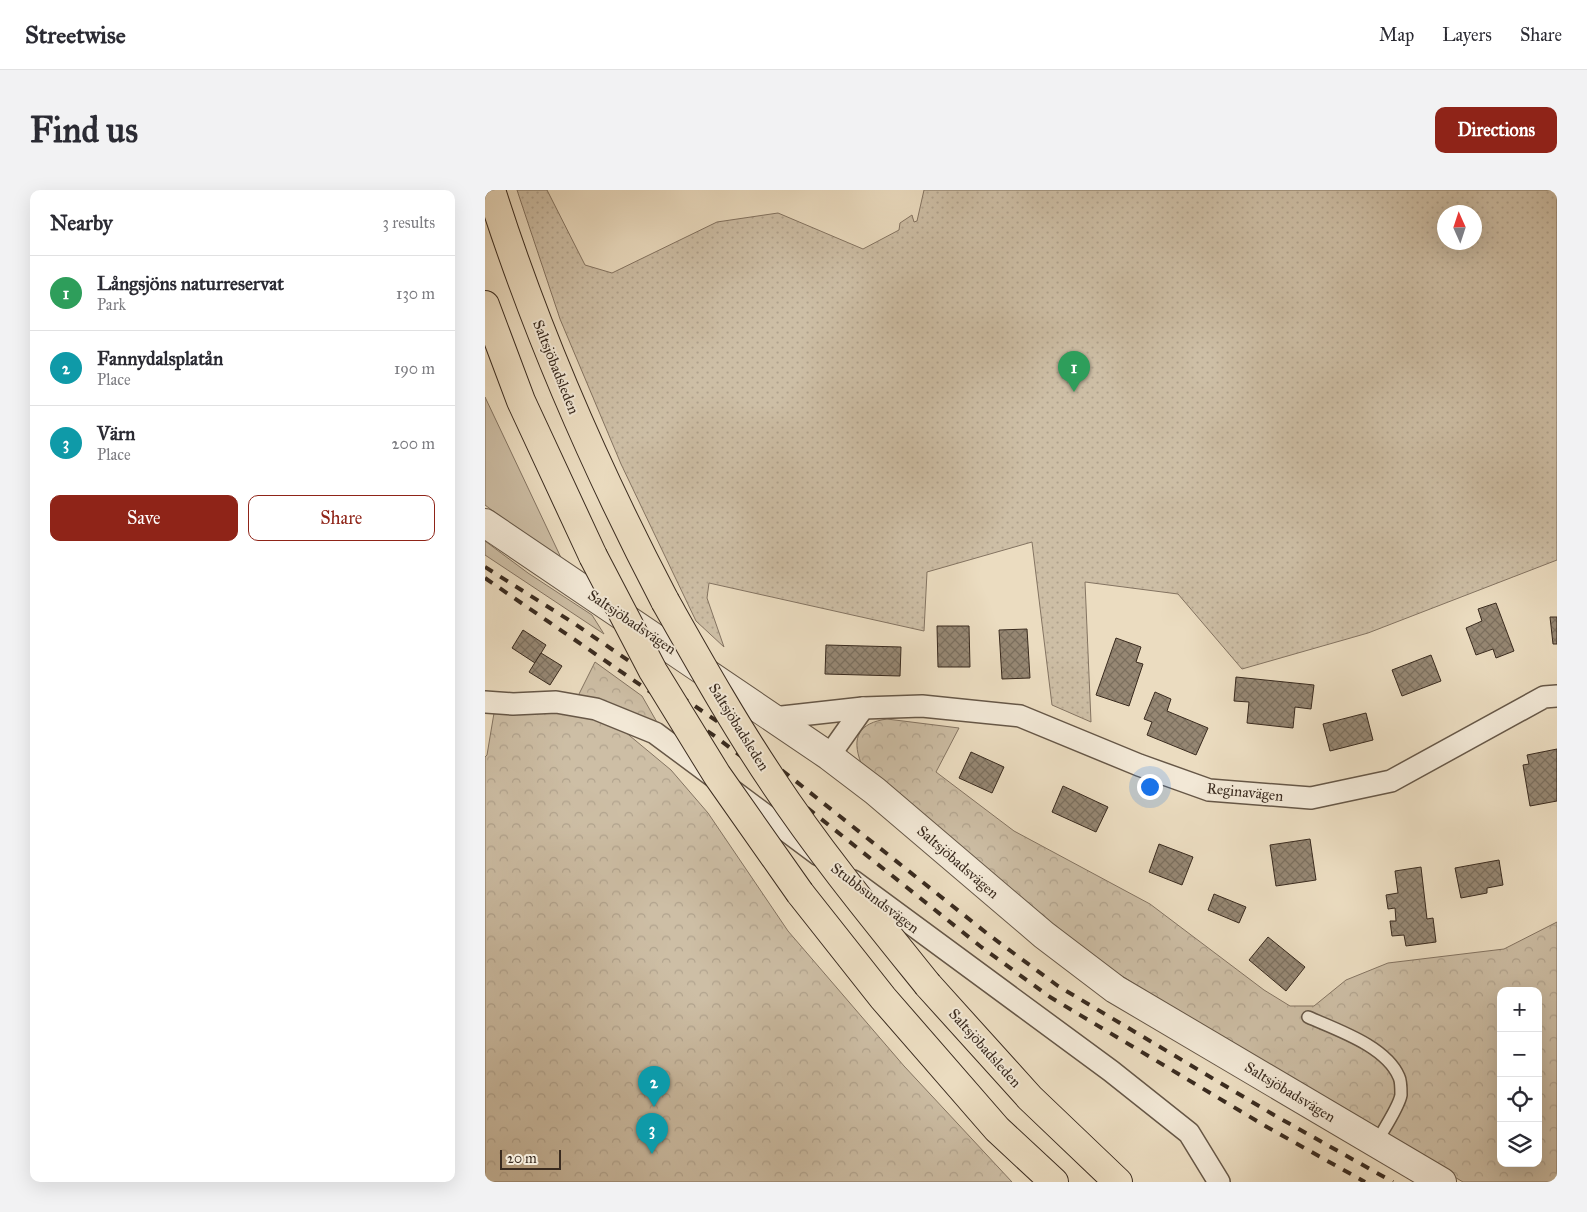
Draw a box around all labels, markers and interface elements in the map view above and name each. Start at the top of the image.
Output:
text: Streetwise [25,20,126,50]
text: Map [1379,24,1414,46]
text: Layers [1442,24,1492,46]
text: Share [1520,24,1562,46]
button: Directions [1435,107,1557,153]
text: Find us [30,109,138,152]
north arrow [1437,205,1482,250]
text: Nearby [50,210,113,236]
text: 3 results [382,213,435,232]
text: Långsjöns naturreservat [97,272,284,295]
text: 1 [63,284,69,303]
text: 130 m [396,284,435,303]
text: Park [97,295,126,314]
street label: Saltsjöbadsleden [529,317,583,417]
text: Fannydalsplatån [97,347,223,370]
pin: 1 [1058,351,1090,392]
text: 2 [62,359,70,378]
text: 190 m [394,359,435,378]
text: Place [97,370,131,389]
text: Värn [97,422,135,445]
text: 3 [63,434,69,453]
text: 200 m [392,434,435,453]
text: Place [97,445,131,464]
button: Save [50,495,238,541]
button: Share [248,495,435,541]
street label: Saltsjöbadsvägen [584,586,680,658]
street label: Saltsjöbadsleden [705,680,773,774]
your location [1137,774,1163,800]
street label: Reginavägen [1206,779,1284,805]
street label: Saltsjöbadsvägen [913,822,1003,902]
street label: Stubbsundsvägen [827,859,923,937]
map controls [1497,987,1542,1167]
button: + [1497,987,1542,1032]
street label: Saltsjöbadsleden [945,1005,1025,1091]
button: − [1497,1032,1542,1077]
street label: Saltsjöbadsvägen [1241,1058,1339,1126]
pin: 2 [638,1066,670,1107]
button: locate [1497,1077,1542,1122]
pin: 3 [636,1113,668,1154]
button: layers [1497,1122,1542,1167]
scale bar [500,1147,561,1170]
text: 20 m [507,1150,537,1167]

